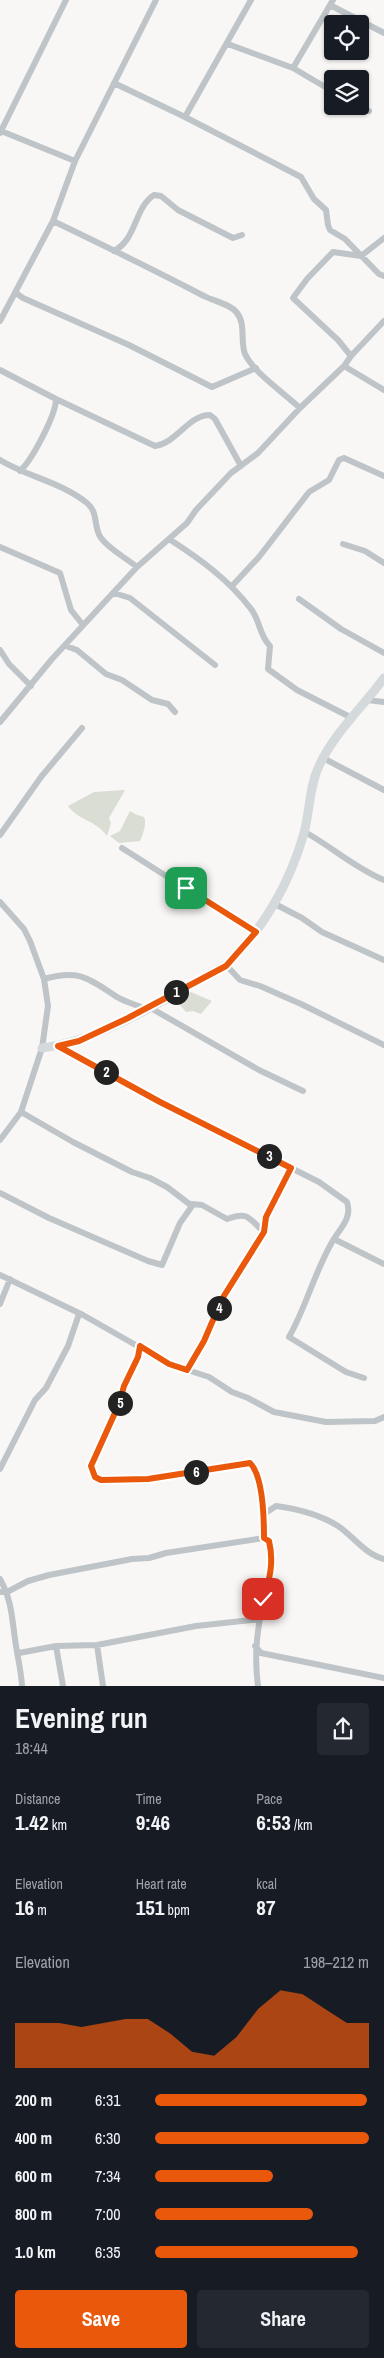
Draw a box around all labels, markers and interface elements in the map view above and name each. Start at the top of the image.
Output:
map controls [324,15,369,115]
button: locate [324,15,369,60]
button: layers [324,70,369,115]
pin [165,867,207,909]
icon: arrive [172,874,200,902]
pin: 1 [164,980,188,1004]
text: 1 [173,983,180,1001]
pin: 2 [94,1060,118,1084]
text: 2 [103,1063,110,1081]
pin: 3 [256,1144,282,1168]
text: 3 [266,1147,273,1165]
pin: 4 [206,1296,232,1320]
text: 4 [216,1299,223,1317]
pin: 5 [108,1390,132,1416]
text: 5 [117,1394,124,1412]
pin: 6 [184,1460,208,1484]
text: 6 [193,1463,200,1481]
pin [242,1578,284,1620]
icon: check [249,1585,277,1613]
text: Evening run [15,1699,148,1737]
button: share [317,1703,369,1755]
text: 18:44 [15,1737,48,1759]
text: Distance [15,1790,60,1808]
text: Time [136,1790,162,1808]
text: Pace [256,1790,283,1808]
text: 1.42 [15,1808,49,1837]
text: 9:46 [136,1808,170,1837]
text: 6:53 [256,1808,291,1837]
text: km [49,1816,67,1834]
text: /km [291,1816,312,1834]
text: Elevation [15,1875,63,1893]
text: Heart rate [136,1875,187,1893]
text: kcal [256,1875,277,1893]
text: 16 [15,1893,34,1922]
text: 151 [136,1893,164,1922]
text: 87 [256,1893,275,1922]
text: m [34,1901,47,1919]
text: bpm [164,1901,190,1919]
text: Elevation [15,1951,70,1973]
text: 198–212 m [303,1951,369,1973]
text: 200 m [15,2089,52,2111]
text: 6:31 [95,2089,121,2111]
text: 400 m [15,2127,52,2149]
text: 6:30 [95,2127,121,2149]
text: 600 m [15,2165,52,2187]
text: 7:34 [95,2165,121,2187]
text: 800 m [15,2203,52,2225]
text: 7:00 [95,2203,121,2225]
text: 1.0 km [15,2241,56,2263]
text: 6:35 [95,2241,121,2263]
button: Save [15,2290,187,2348]
button: Share [197,2290,369,2348]

